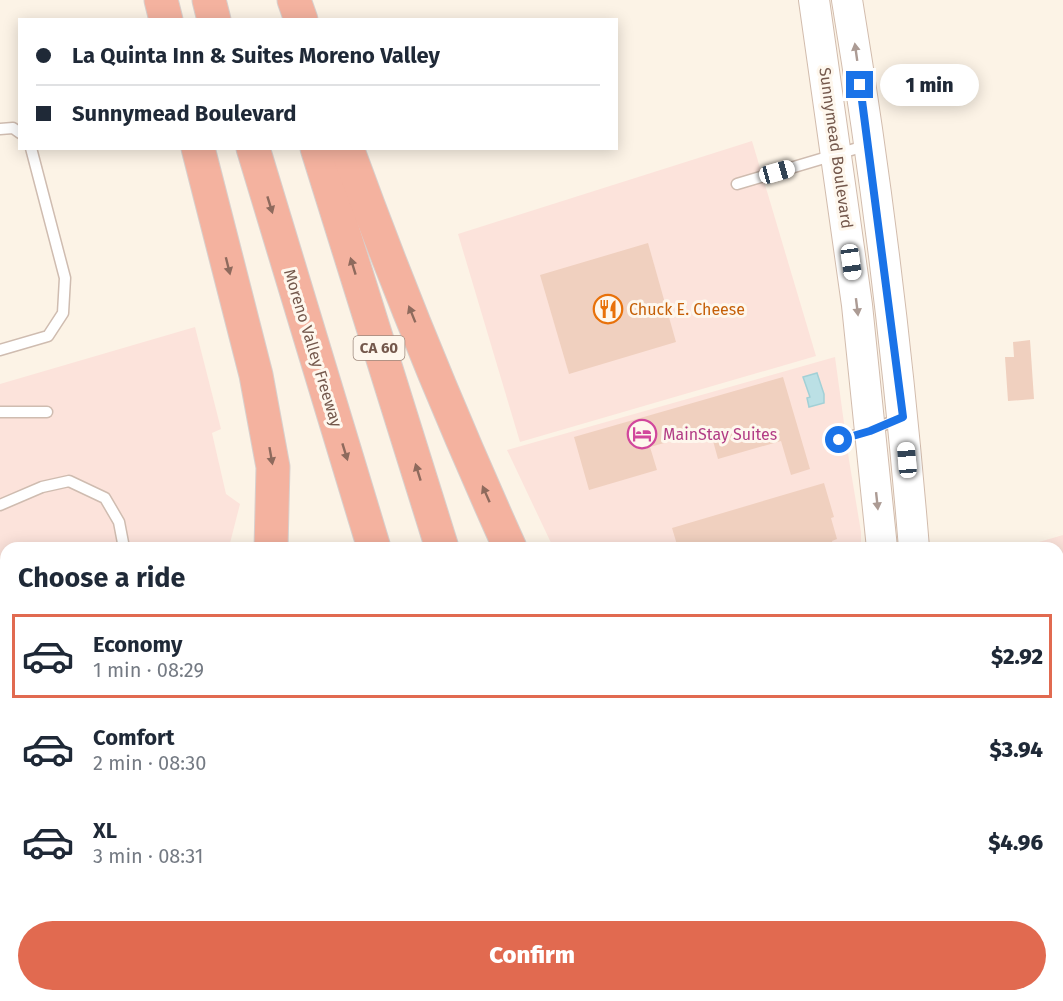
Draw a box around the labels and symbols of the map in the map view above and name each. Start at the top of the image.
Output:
one-way arrow [851,42,860,61]
callout: 1 min [881,64,980,106]
street label: Sunnymead Boulevard [815,66,857,230]
route end [846,71,873,98]
car [757,158,797,186]
one-way arrow [266,196,275,214]
car [840,243,862,281]
one-way arrow [224,257,234,275]
one-way arrow [348,257,358,275]
street label: Moreno Valley Freeway [280,267,346,429]
restaurant icon: Chuck E. Cheese [592,293,624,325]
one-way arrow [852,298,862,317]
place label: Chuck E. Cheese [629,300,745,319]
one-way arrow [407,305,416,323]
road number: CA 60 [354,336,404,360]
hotel icon: MainStay Suites [626,418,658,450]
place label: MainStay Suites [663,425,777,444]
route start [825,426,852,453]
car [896,441,918,479]
one-way arrow [341,443,350,461]
one-way arrow [267,447,276,466]
one-way arrow [413,463,422,481]
one-way arrow [482,486,491,503]
one-way arrow [872,492,882,511]

